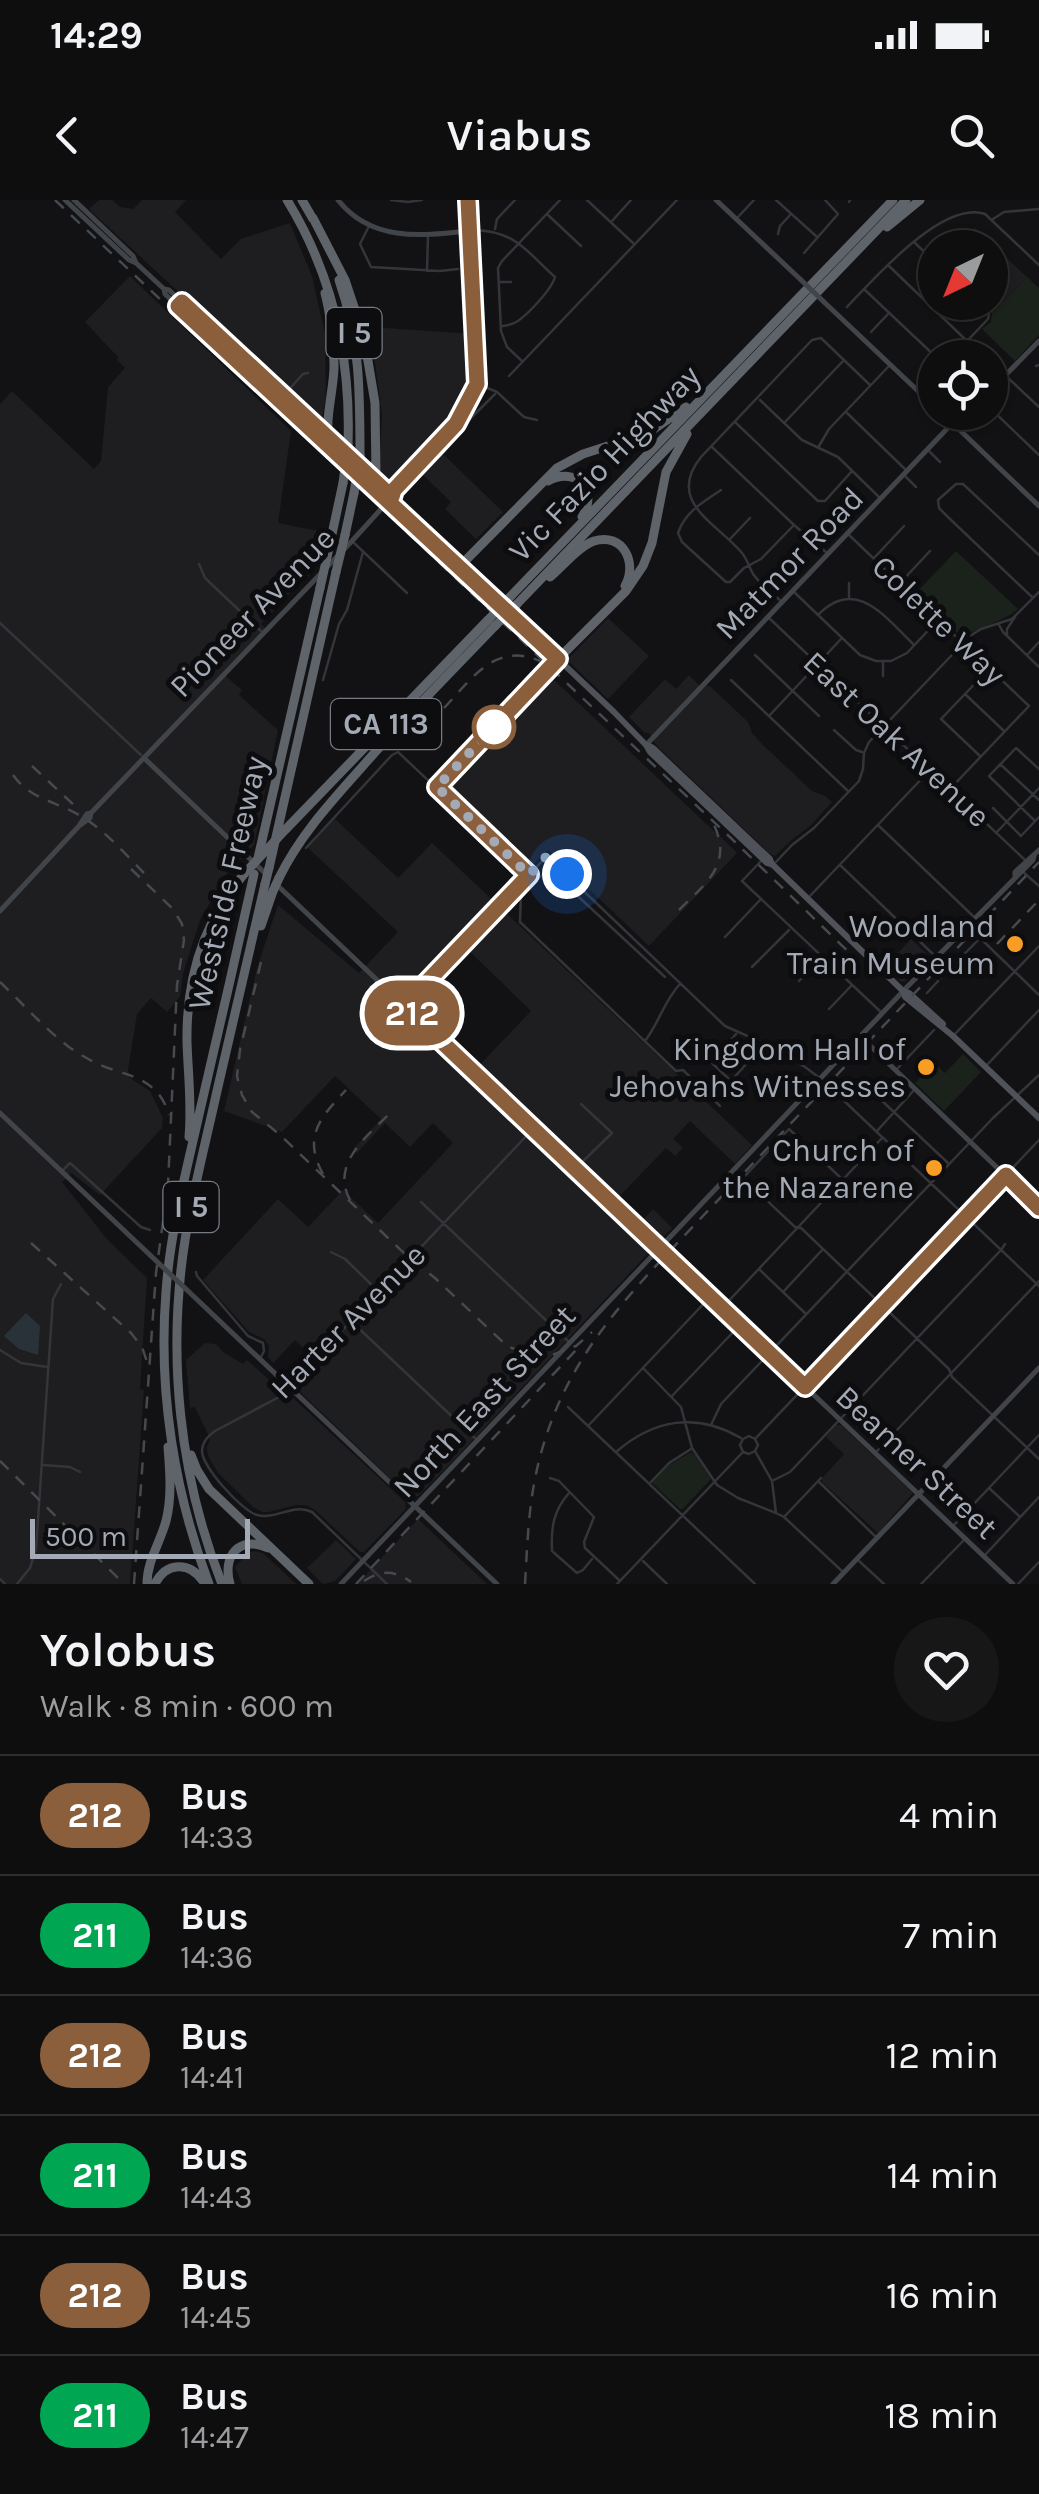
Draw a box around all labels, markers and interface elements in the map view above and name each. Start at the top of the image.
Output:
text: 14:29 [50,13,143,58]
icon: back [40,108,95,163]
icon: search [944,108,999,163]
text: Viabus [447,109,592,161]
north arrow [918,230,1008,320]
map controls [918,230,1008,430]
road number: I 5 [326,308,382,358]
button: locate [918,340,1008,430]
street label: Vic Fazio Highway [501,357,708,569]
street label: Matmor Road [708,480,871,647]
street label: Pioneer Avenue [162,520,343,705]
street label: Colette Way [864,548,1013,693]
street label: East Oak Avenue [796,644,998,835]
road number: CA 113 [331,699,441,749]
unlabelled marker [473,706,515,748]
street label: Westside Freeway [180,753,275,1014]
your location [542,849,592,899]
place label: Woodland Train Museum [787,908,995,982]
marker: Woodland Train Museum [1004,933,1026,955]
line badge: 212 [354,980,470,1046]
text: 212 [385,993,439,1034]
place label: Kingdom Hall of Jehovahs Witnesses [610,1031,907,1105]
marker: Kingdom Hall of Jehovahs Witnesses [915,1056,937,1078]
place label: Church of the Nazarene [723,1132,915,1206]
marker: Church of the Nazarene [923,1157,945,1179]
road number: I 5 [164,1182,218,1232]
street label: Harter Avenue [263,1236,433,1406]
street label: North East Street [386,1297,583,1505]
street label: Beamer Street [828,1378,1005,1547]
scale bar [30,1514,250,1558]
text: 500 m [45,1520,127,1553]
button: heart [894,1617,999,1722]
text: Yolobus [40,1622,216,1678]
text: Walk · 8 min · 600 m [40,1688,334,1725]
text: Bus [180,1774,249,1819]
text: 4 min [899,1793,999,1838]
text: 212 [68,1795,122,1836]
text: 14:33 [180,1819,254,1856]
text: Bus [180,1894,249,1939]
text: 7 min [902,1913,999,1958]
text: 211 [72,1915,118,1956]
text: 14:36 [180,1939,253,1976]
text: Bus [180,2014,249,2059]
text: 12 min [886,2033,999,2078]
text: 212 [68,2035,122,2076]
text: 14:41 [180,2059,244,2096]
text: Bus [180,2134,249,2179]
text: 14 min [886,2153,999,2198]
text: 211 [72,2155,118,2196]
text: 14:43 [180,2179,253,2216]
text: Bus [180,2254,249,2299]
text: 16 min [886,2273,999,2318]
text: 212 [68,2275,122,2316]
text: 14:45 [180,2299,252,2336]
text: Bus [180,2374,249,2419]
text: 18 min [884,2393,999,2438]
text: 211 [72,2395,118,2436]
text: 14:47 [180,2419,249,2456]

